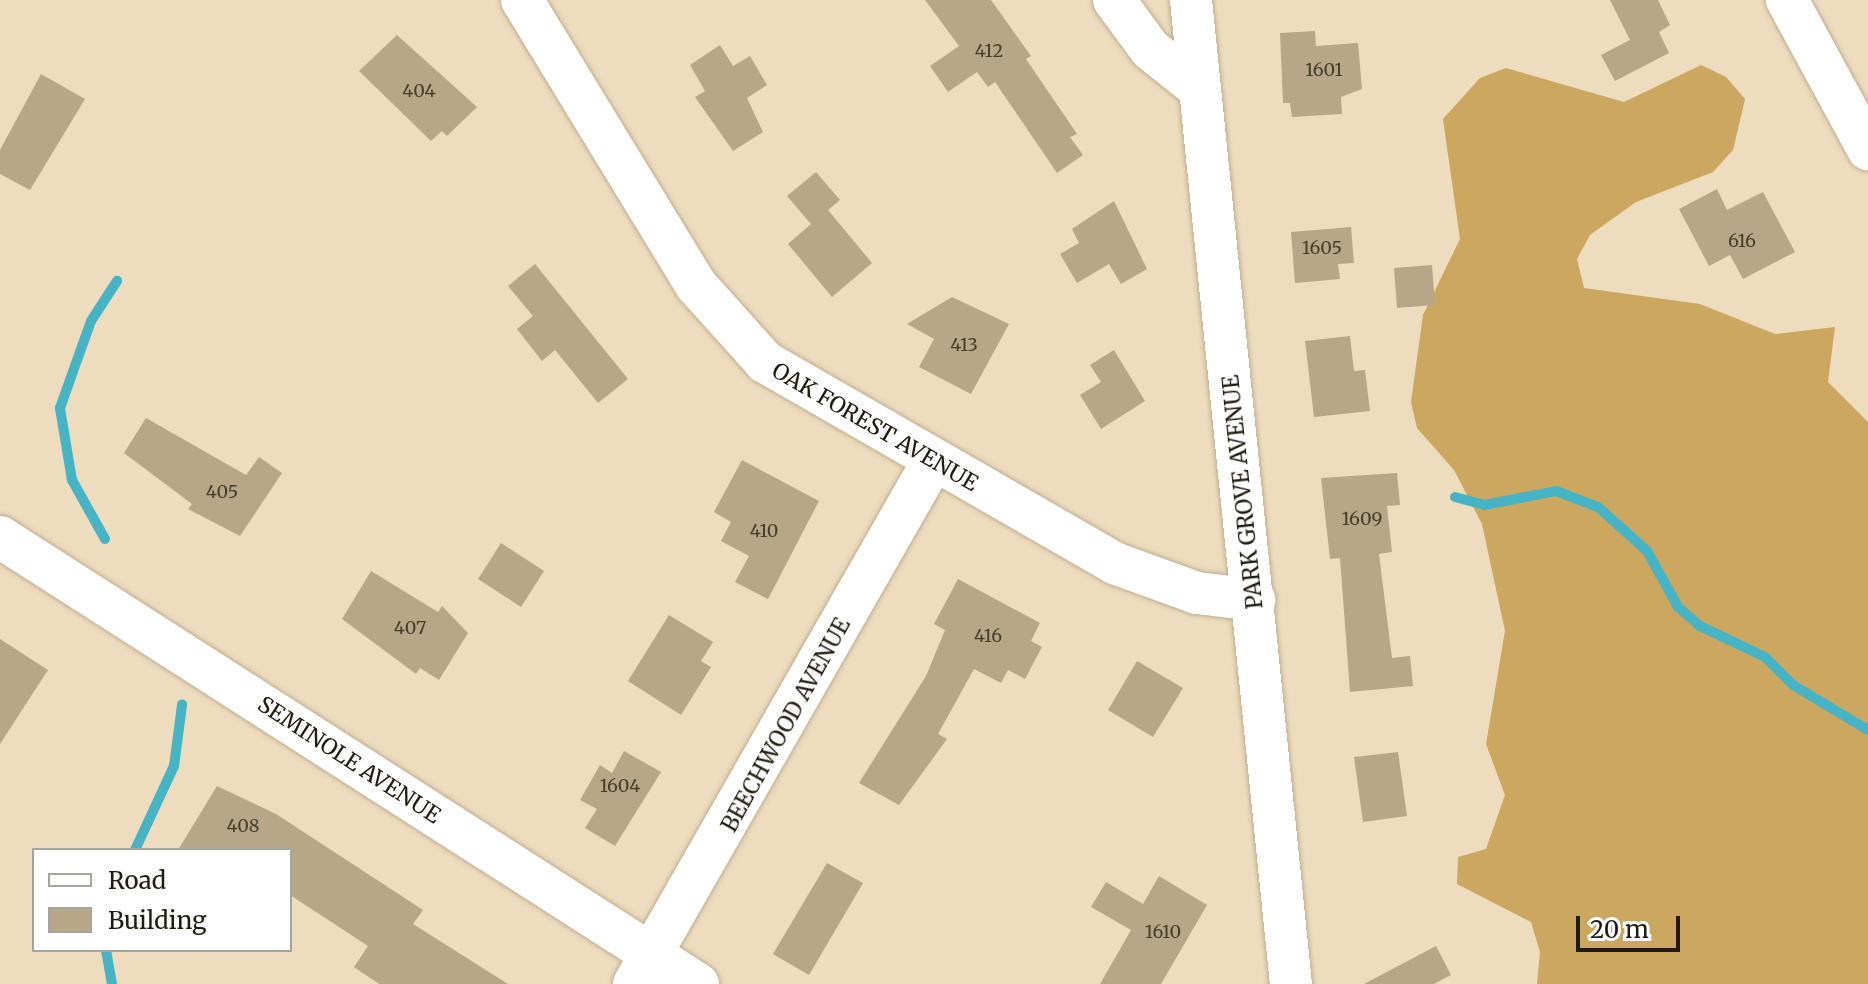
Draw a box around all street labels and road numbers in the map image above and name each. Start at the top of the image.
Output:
street label: OAK FOREST AVENUE [767,357,983,497]
street label: PARK GROVE AVENUE [1218,374,1268,610]
street label: BEECHWOOD AVENUE [716,613,856,837]
street label: SEMINOLE AVENUE [253,691,445,829]

